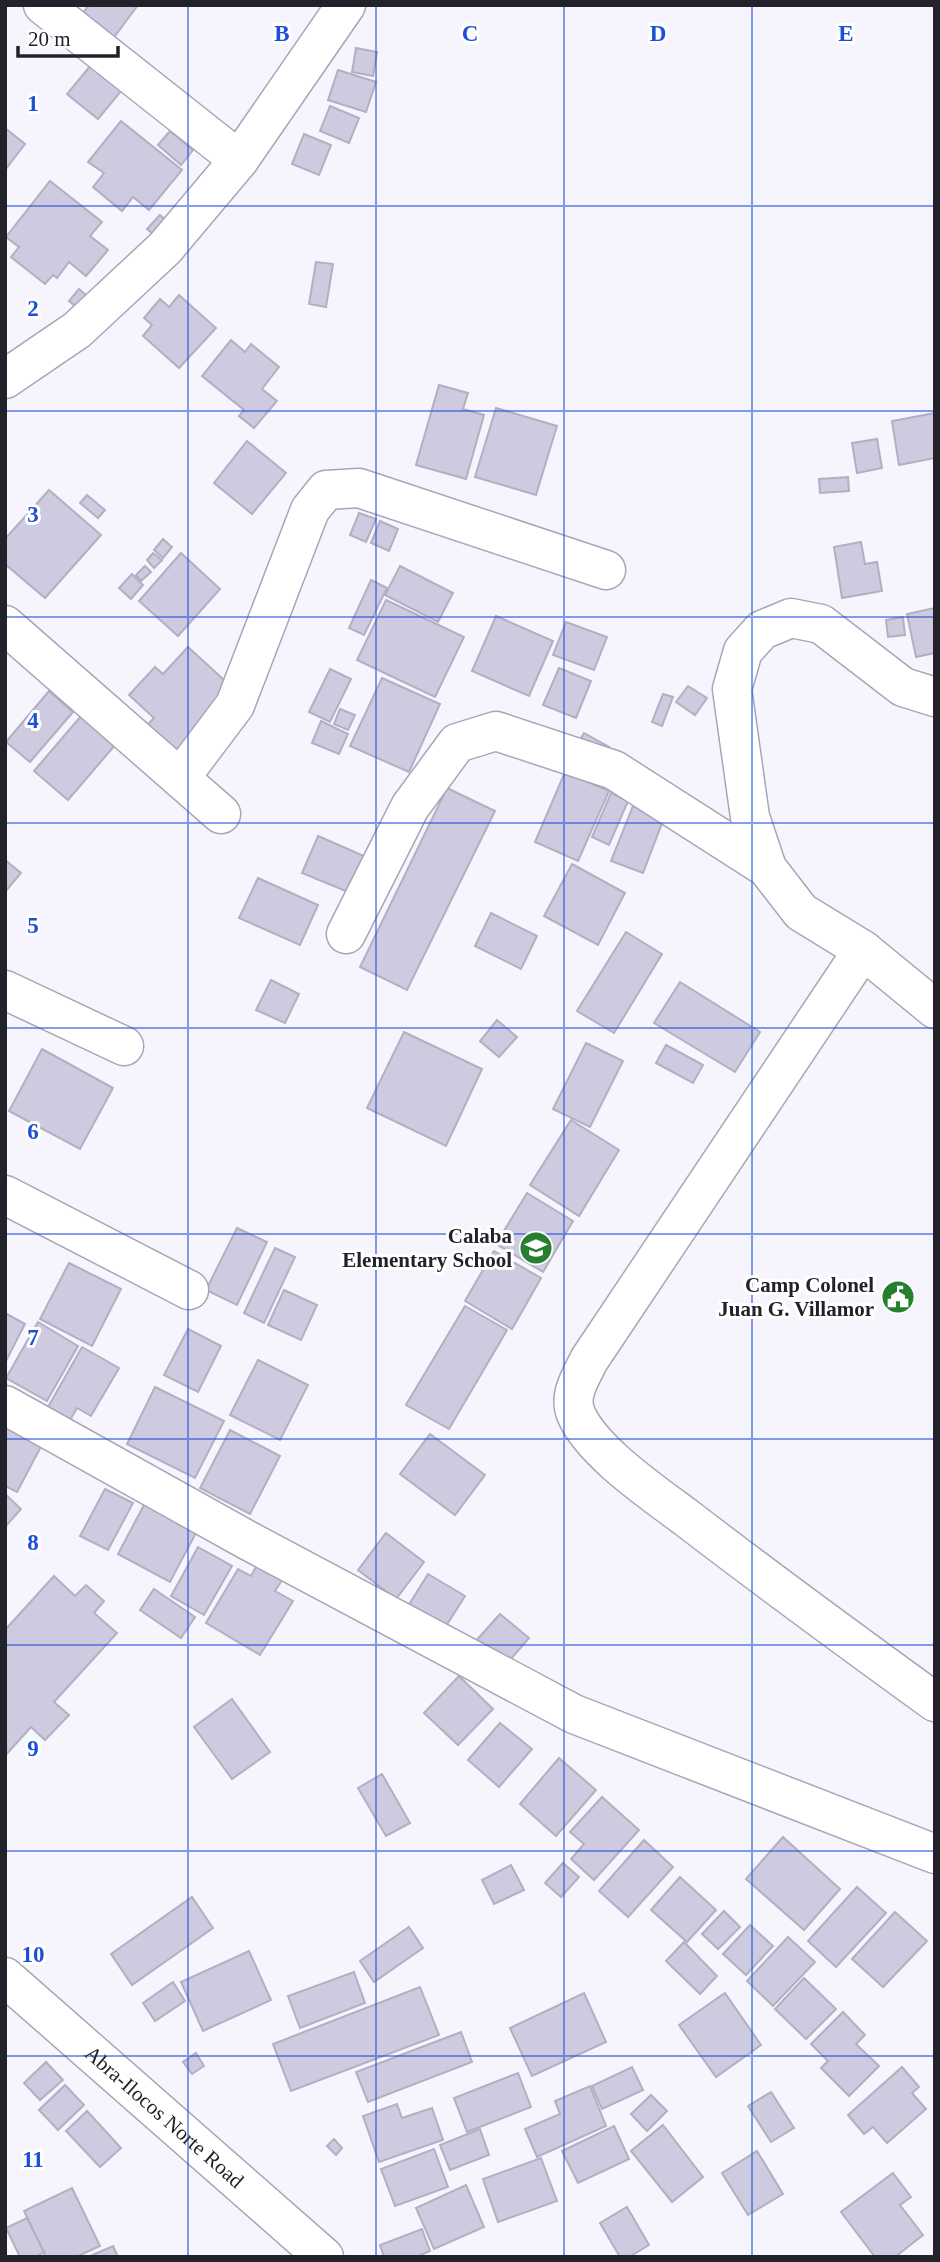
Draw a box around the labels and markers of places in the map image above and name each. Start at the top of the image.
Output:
place label: Calaba Elementary School [342,1224,512,1272]
school or university icon: Calaba Elementary School [517,1229,555,1267]
place label: Camp Colonel Juan G. Villamor [718,1273,874,1321]
public building icon: Camp Colonel Juan G. Villamor [879,1278,917,1316]

